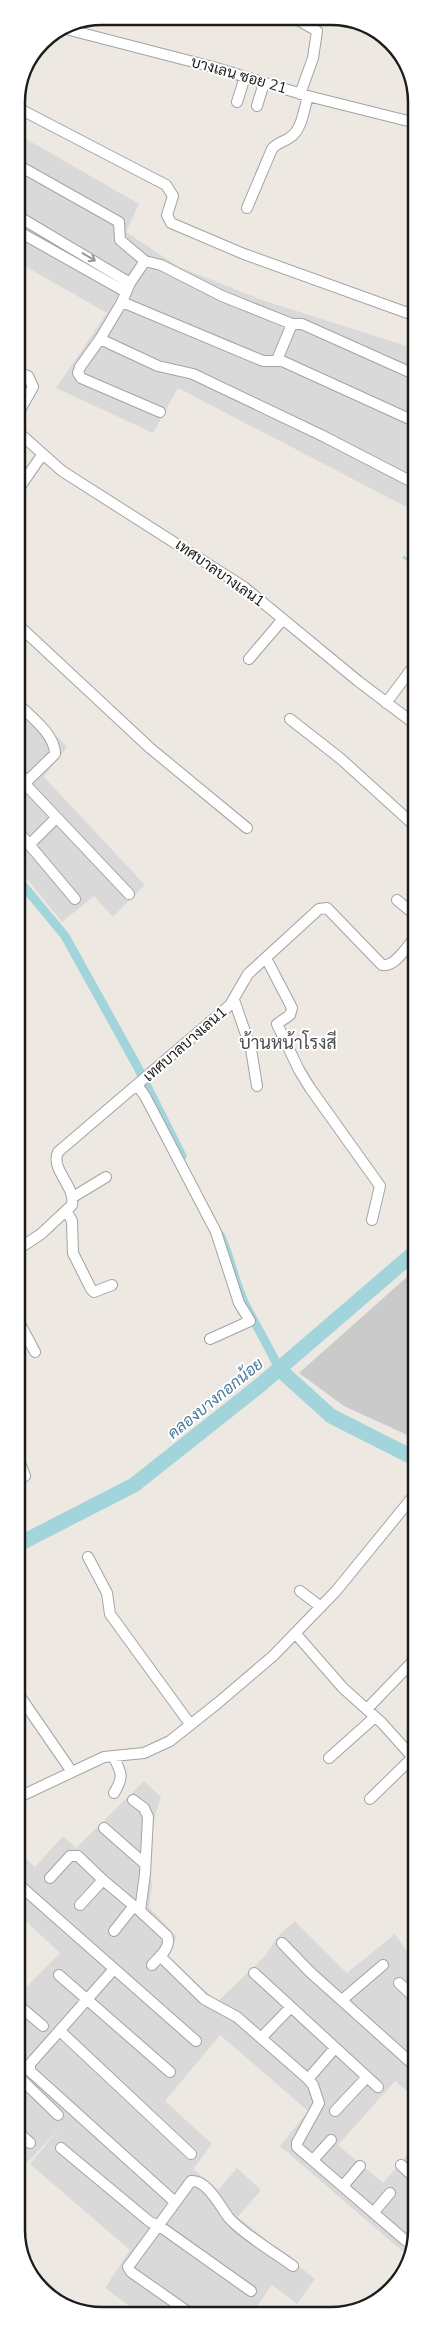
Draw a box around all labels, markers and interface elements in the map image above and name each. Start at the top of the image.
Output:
street label: บางเลน ซอย 21 [189,52,289,98]
one-way arrow [81,253,95,263]
street label: เทศบาลบางเลน1 [171,535,269,611]
street label: เทศบาลบางเลน1 [139,1002,231,1086]
district label: บ้านหน้าโรงสี [239,1030,337,1055]
water label: คลองบางกอกน้อย [162,1352,268,1444]

